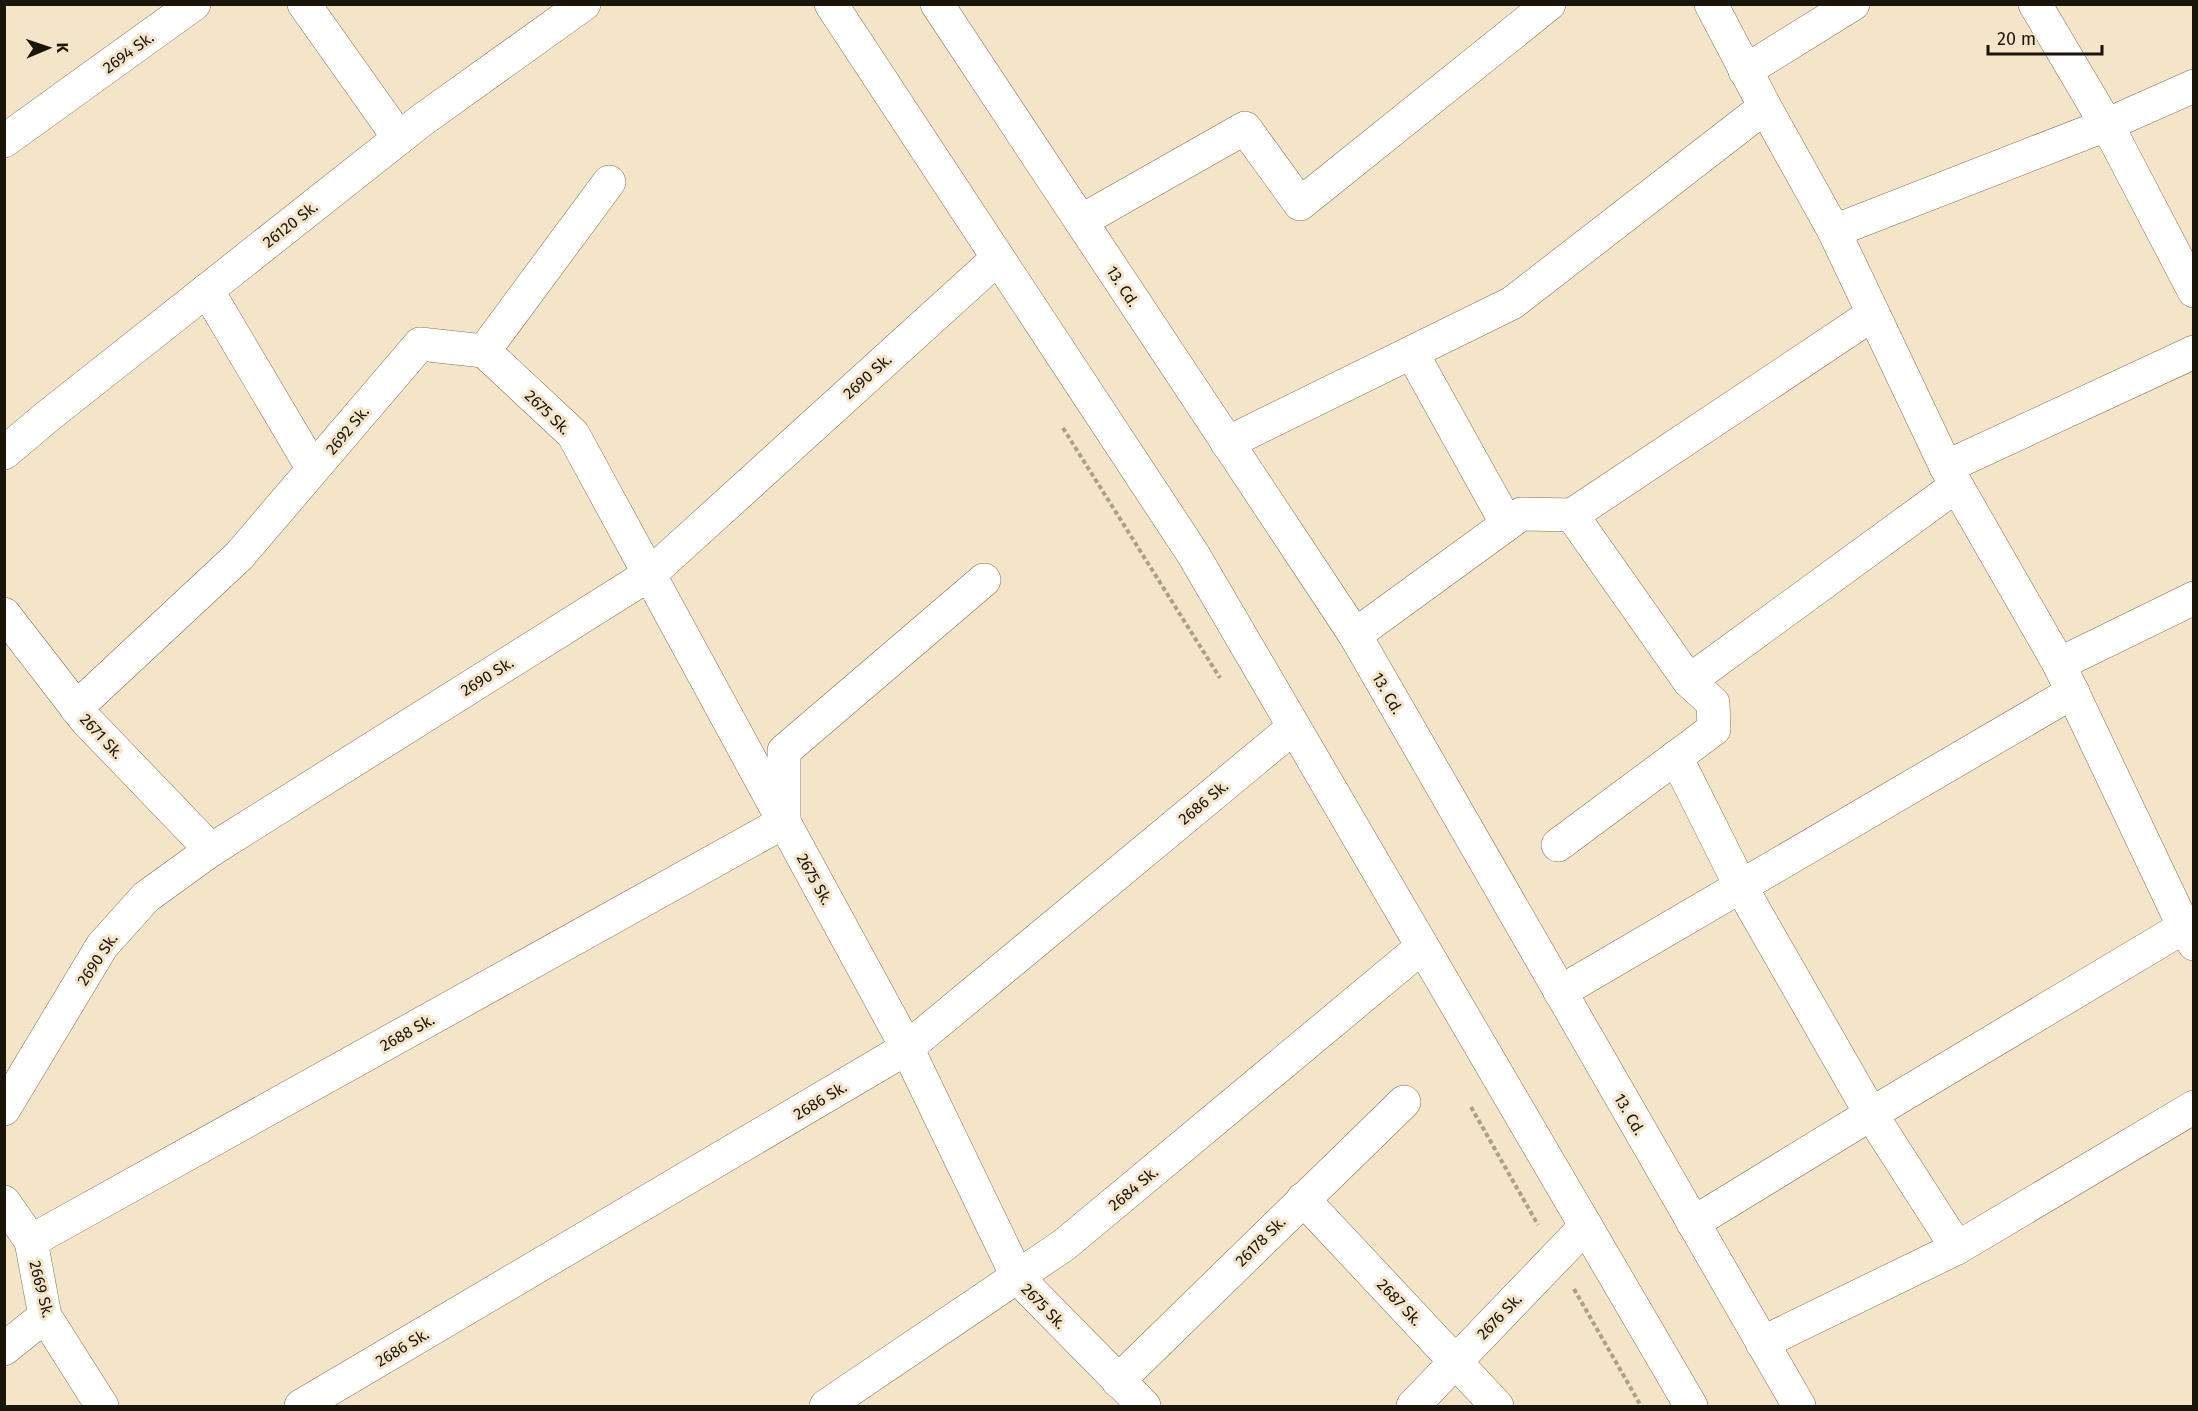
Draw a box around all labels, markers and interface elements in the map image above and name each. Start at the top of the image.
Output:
north arrow [18,18,78,78]
scale bar [1988,18,2102,56]
street label: 2694 Sk. [99,28,157,77]
text: 20 m [1997,28,2036,50]
text: K [53,42,72,54]
street label: 26120 Sk. [259,197,322,252]
street label: 13. Cd. [1102,262,1143,310]
street label: 2690 Sk. [839,350,896,403]
street label: 2675 Sk. [521,386,575,439]
street label: 2692 Sk. [322,402,373,458]
street label: 2690 Sk. [457,653,517,700]
street label: 13. Cd. [1368,669,1407,718]
street label: 2671 Sk. [76,710,127,763]
street label: 2686 Sk. [1175,776,1232,829]
street label: 2675 Sk. [793,850,837,908]
street label: 2690 Sk. [73,930,122,989]
street label: 2688 Sk. [377,1010,438,1055]
street label: 2686 Sk. [790,1077,851,1124]
street label: 13. Cd. [1610,1090,1649,1139]
street label: 2684 Sk. [1105,1162,1162,1215]
street label: 26178 Sk. [1231,1212,1290,1270]
street label: 2669 Sk. [25,1259,58,1320]
street label: 2687 Sk. [1373,1275,1426,1330]
street label: 2675 Sk. [1017,1280,1070,1333]
street label: 2676 Sk. [1473,1289,1526,1343]
street label: 2686 Sk. [372,1324,433,1371]

